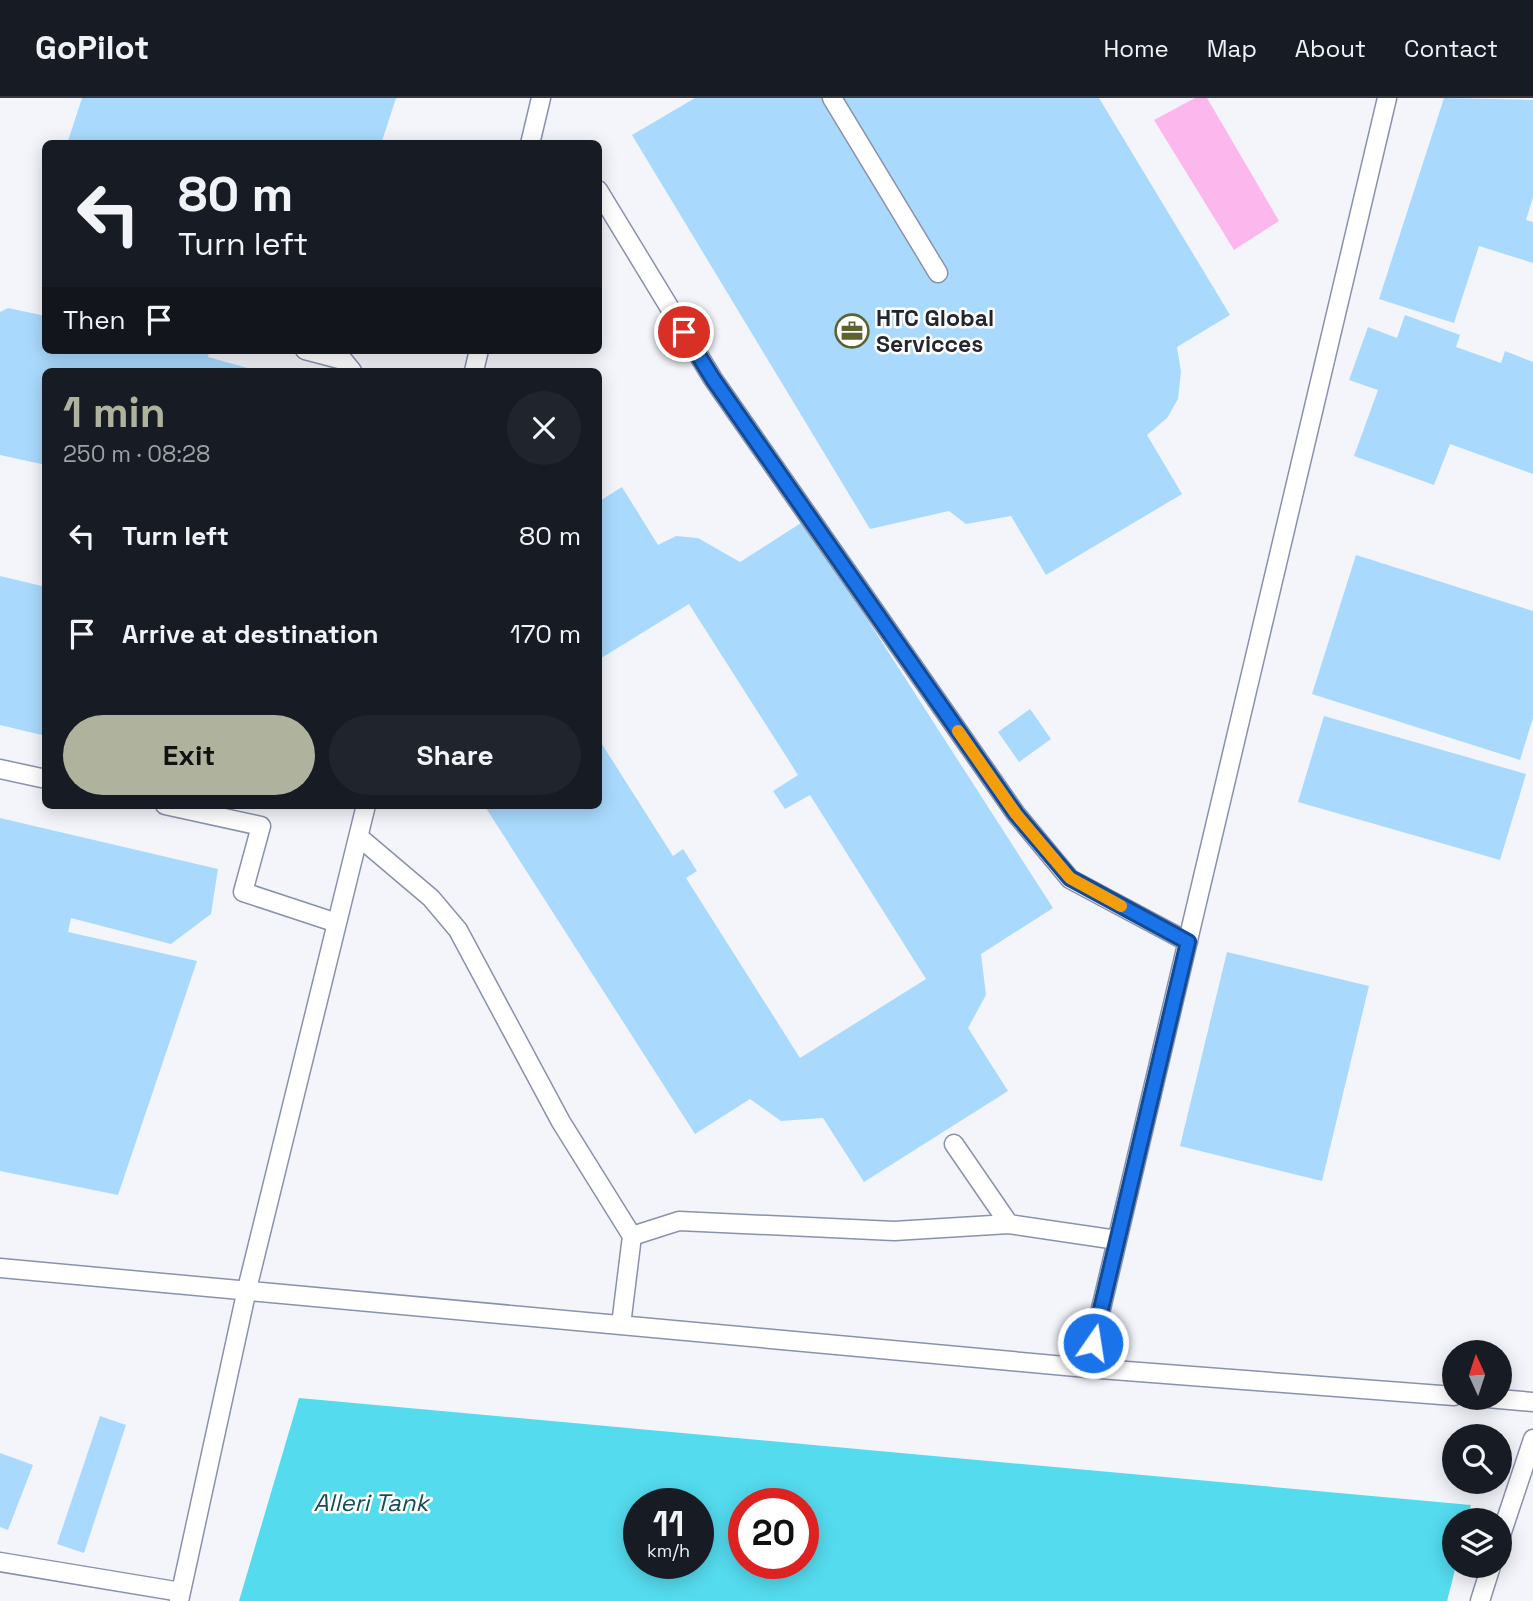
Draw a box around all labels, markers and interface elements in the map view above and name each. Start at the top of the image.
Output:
text: GoPilot [35,27,149,69]
text: Home [1103,33,1169,64]
text: Map [1207,33,1257,64]
text: About [1295,33,1366,64]
text: Contact [1404,33,1498,64]
text: 80 m [178,163,293,225]
icon: left [63,168,154,259]
text: Turn left [178,224,308,264]
icon: arrive [140,301,178,339]
pin [654,302,714,362]
text: Then [63,303,126,337]
place label: HTC Global Servicces [876,303,994,359]
office icon: HTC Global Servicces [833,312,871,350]
icon: arrive [665,313,703,351]
text: 1 min [63,386,166,439]
button: close [507,391,581,465]
text: 250 m · 08:28 [63,439,210,469]
icon: left [63,517,101,555]
text: Turn left [122,519,229,553]
text: 80 m [519,519,581,553]
icon: arrive [63,615,101,653]
text: Arrive at destination [122,617,379,651]
text: 170 m [510,617,581,651]
button: Exit [63,715,315,795]
button: Share [329,715,581,795]
position arrow [1056,1306,1130,1380]
north arrow [1442,1340,1512,1410]
map controls [1442,1340,1512,1578]
button: search [1442,1424,1512,1494]
water label: Alleri Tank [313,1487,432,1518]
speed limit sign: 20 [728,1488,819,1579]
text: 11 [653,1502,684,1546]
button: layers [1442,1508,1512,1578]
text: km/h [647,1539,690,1562]

